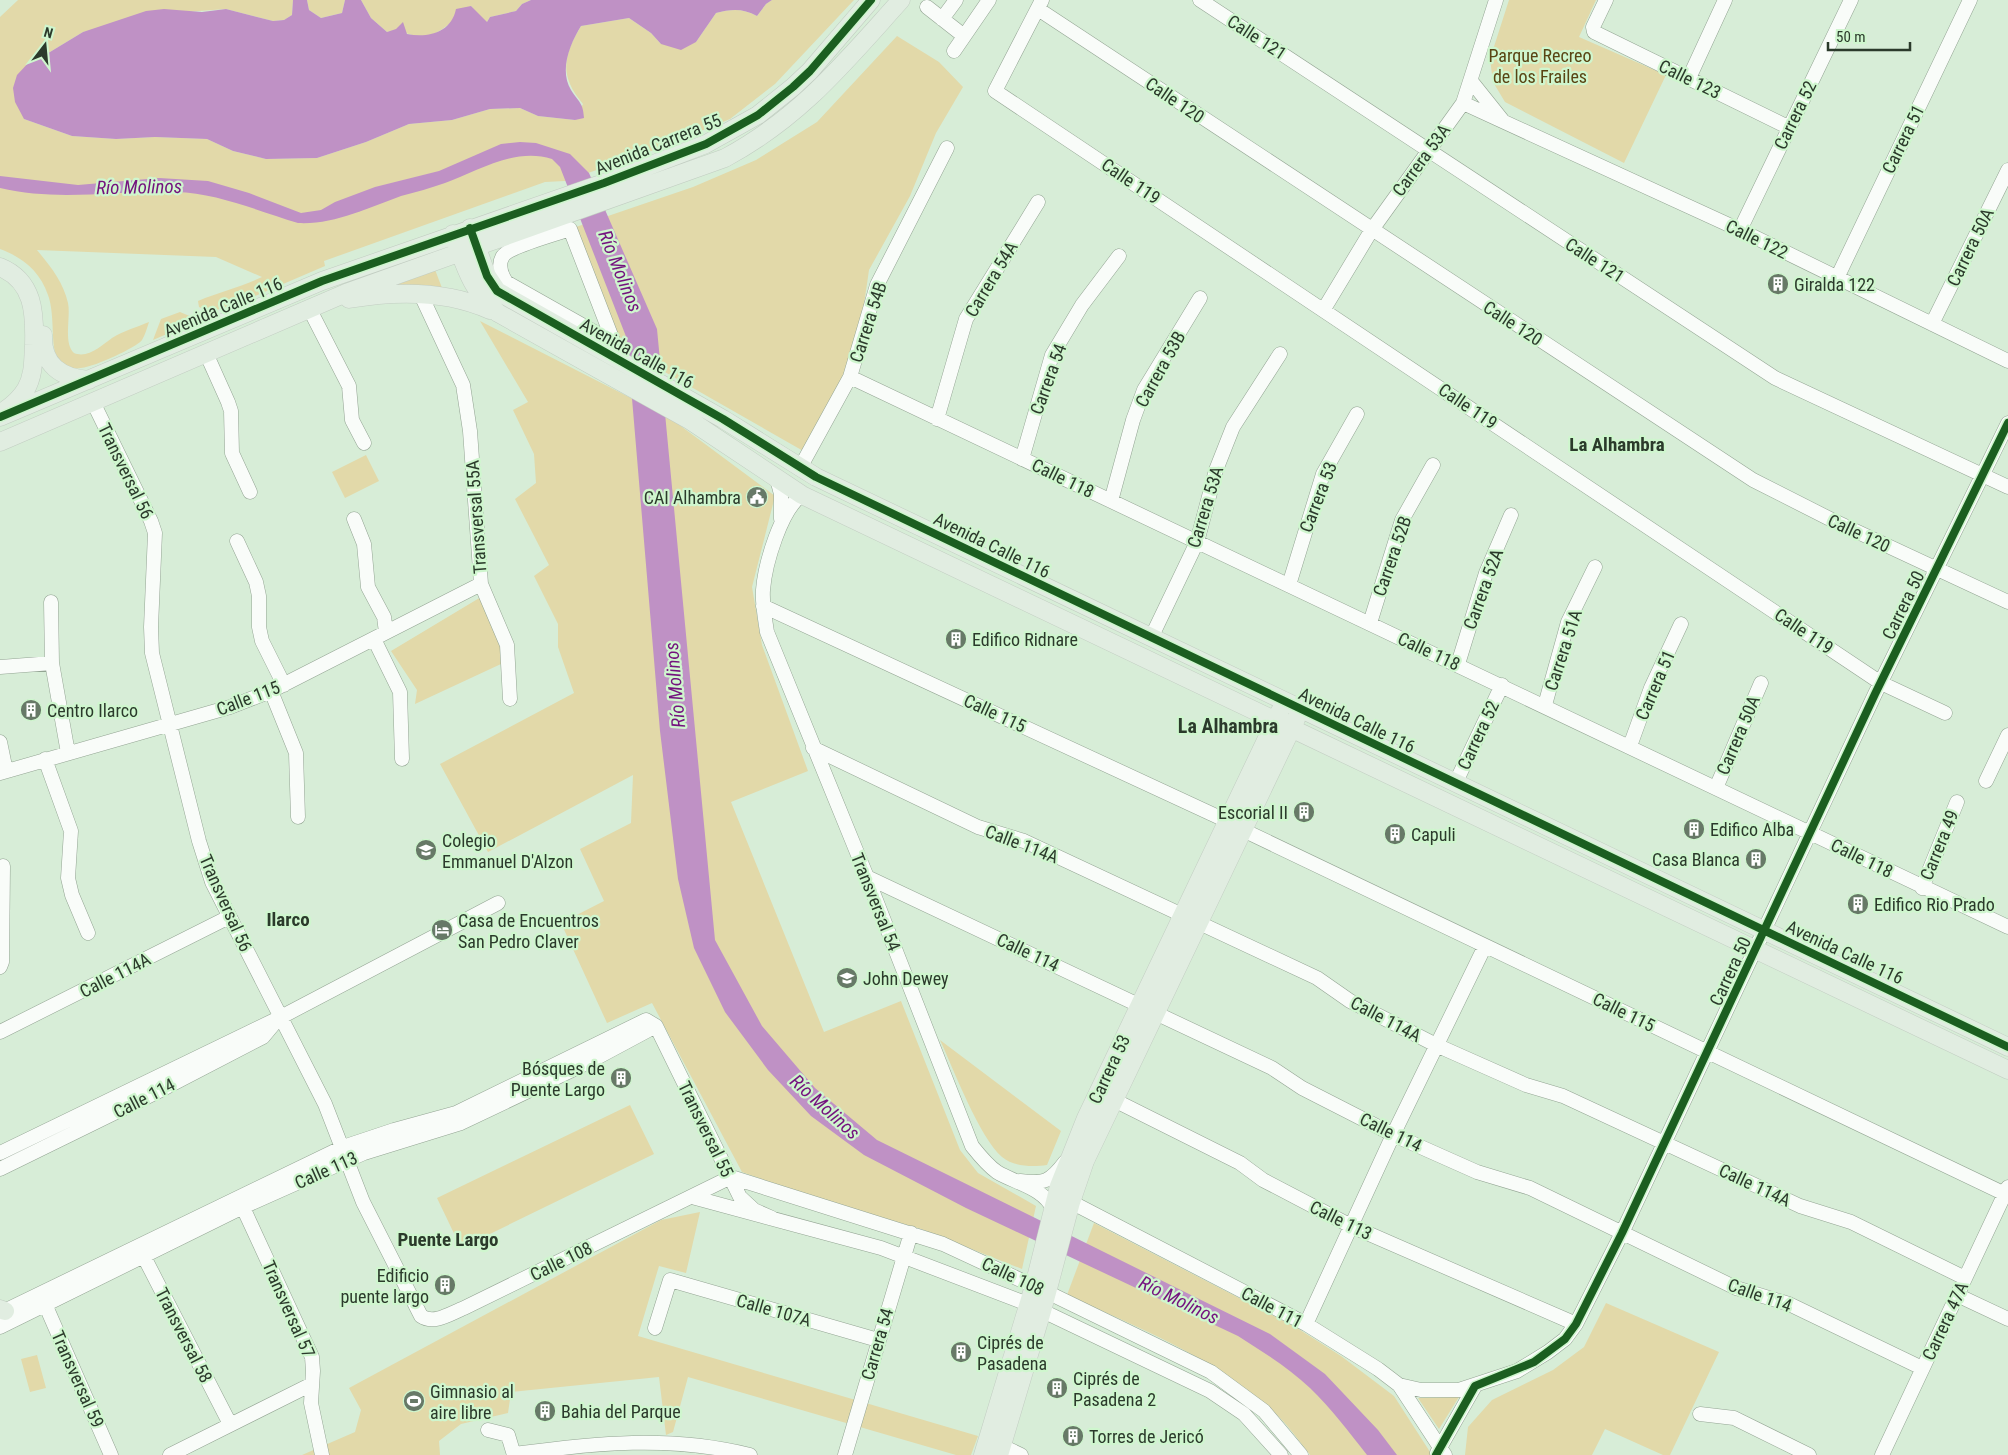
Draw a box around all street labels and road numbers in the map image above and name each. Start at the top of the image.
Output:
street label: Calle 121 [1223,10,1291,64]
street label: Calle 123 [1656,55,1724,103]
street label: Calle 120 [1142,73,1208,127]
street label: Carrera 52 [1769,77,1821,153]
street label: Carrera 51 [1877,101,1929,177]
street label: Avenida Carrera 55 [592,109,724,179]
street label: Carrera 53A [1388,119,1455,200]
street label: Calle 119 [1098,154,1164,208]
street label: Carrera 50A [1942,204,1998,289]
street label: Calle 122 [1723,215,1792,263]
street label: Calle 121 [1561,233,1629,287]
street label: Carrera 54A [960,237,1022,320]
street label: Avenida Calle 116 [161,273,285,341]
street label: Carrera 54B [845,279,891,365]
street label: Calle 120 [1479,296,1547,350]
street label: Avenida Calle 116 [576,313,698,393]
street label: Carrera 53B [1131,327,1189,411]
street label: Carrera 54 [1026,341,1071,417]
street label: Calle 119 [1435,379,1501,433]
street label: Transversal 56 [94,420,158,522]
street label: Calle 118 [1029,454,1097,502]
street label: Transversal 55A [462,459,490,575]
street label: Carrera 53 [1295,459,1341,535]
street label: Carrera 53A [1183,463,1228,550]
street label: Avenida Calle 116 [930,508,1054,582]
street label: Calle 120 [1825,509,1893,557]
street label: Carrera 52B [1368,513,1416,599]
street label: Carrera 52A [1459,545,1507,632]
street label: Carrera 50 [1877,567,1929,643]
street label: Calle 119 [1771,604,1837,658]
street label: Carrera 51A [1540,606,1586,693]
street label: Calle 118 [1395,627,1463,675]
street label: Carrera 51 [1631,647,1679,723]
street label: Calle 115 [213,676,283,720]
street label: Avenida Calle 116 [1295,683,1419,757]
street label: Calle 115 [961,689,1030,737]
street label: Carrera 50A [1712,692,1764,778]
street label: Carrera 52 [1453,697,1503,773]
street label: Carrera 49 [1915,807,1963,883]
street label: Calle 114A [982,820,1062,868]
street label: Calle 118 [1828,834,1896,882]
street label: Transversal 54 [847,850,905,954]
street label: Transversal 56 [195,851,257,955]
street label: Avenida Calle 116 [1783,916,1907,988]
street label: Calle 114 [994,928,1063,976]
street label: Carrera 50 [1705,933,1755,1009]
street label: Calle 114A [76,948,154,1002]
street label: Calle 115 [1590,988,1659,1036]
street label: Calle 114A [1347,992,1425,1047]
street label: Carrera 53 [1084,1031,1134,1107]
street label: Calle 114 [110,1074,178,1122]
street label: Transversal 55 [674,1078,738,1180]
street label: Calle 114 [1357,1108,1426,1156]
street label: Calle 113 [291,1147,361,1193]
street label: Calle 114A [1716,1159,1795,1211]
street label: Calle 113 [1307,1196,1375,1244]
street label: Calle 108 [527,1237,595,1285]
street label: Calle 108 [979,1252,1047,1300]
street label: Transversal 57 [258,1257,320,1361]
street label: Calle 114 [1725,1274,1795,1316]
street label: Carrera 47A [1918,1278,1973,1364]
street label: Calle 111 [1238,1282,1306,1332]
street label: Transversal 58 [151,1284,217,1386]
street label: Calle 107A [734,1289,814,1331]
street label: Carrera 54 [857,1306,897,1382]
street label: Transversal 59 [47,1327,109,1431]

